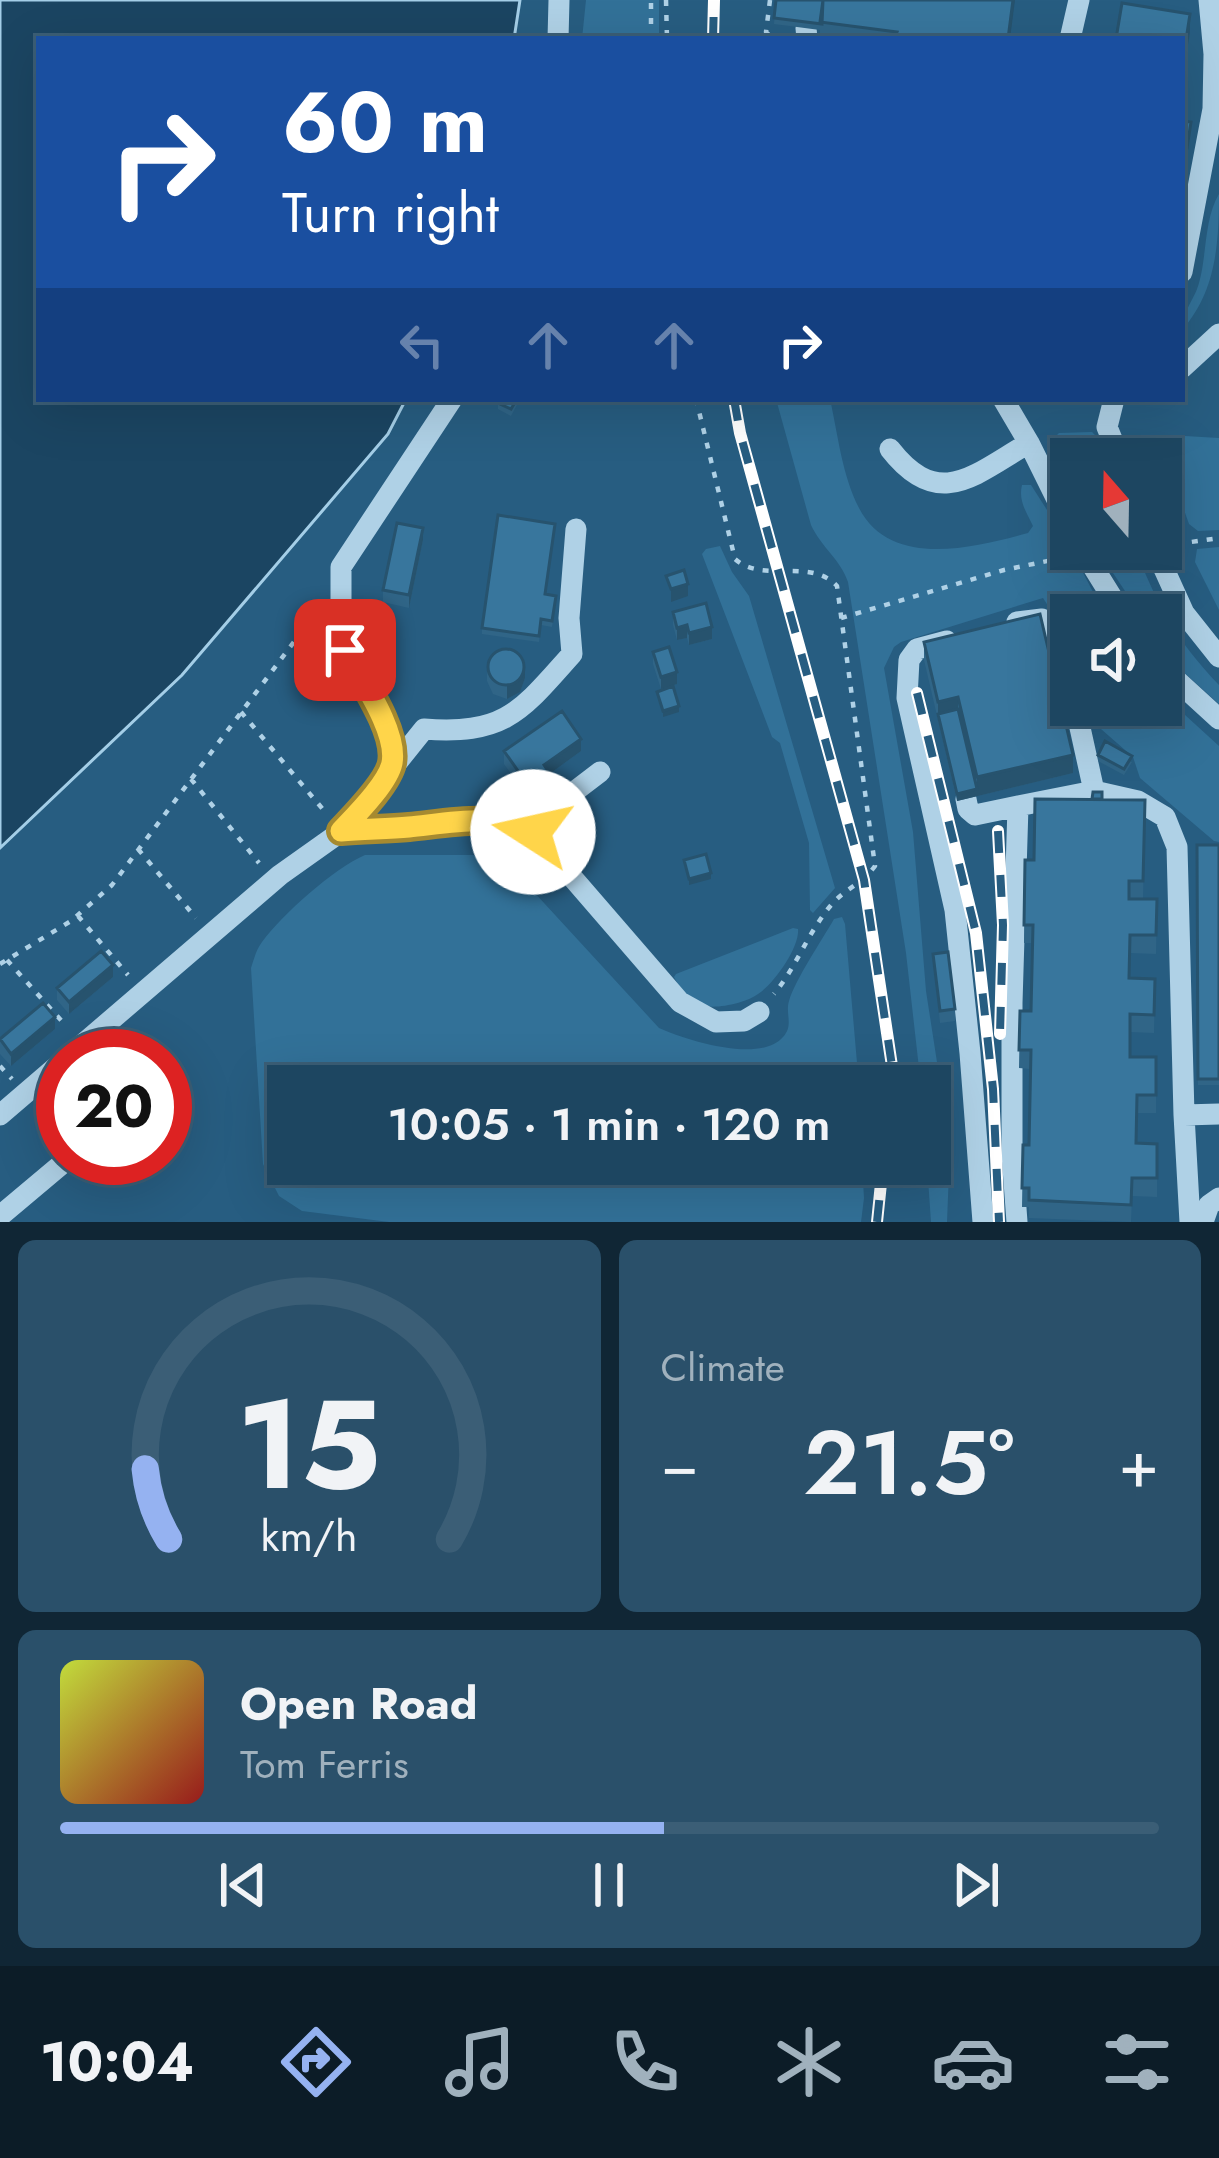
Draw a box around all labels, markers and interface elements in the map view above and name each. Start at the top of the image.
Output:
text: 60 m [282,62,488,184]
icon: right [84,84,240,240]
text: Turn right [282,174,499,252]
icon: left [389,312,455,378]
icon: ahead [515,312,581,378]
icon: ahead [641,312,707,378]
icon: right [767,312,833,378]
north arrow [1050,438,1182,570]
map controls [1050,438,1182,726]
button: sound [1050,594,1182,726]
pin [294,599,396,701]
icon: arrive [312,617,378,683]
position arrow [470,769,596,895]
speed limit sign: 20 [36,1029,192,1185]
text: 10:05 · 1 min · 120 m [388,1092,830,1157]
text: Climate [661,1339,785,1396]
text: 15 [237,1354,381,1535]
text: 21.5° [803,1398,1015,1528]
text: − [661,1416,699,1512]
text: + [1118,1416,1159,1512]
text: km/h [261,1505,358,1567]
text: Open Road [240,1671,478,1736]
text: Tom Ferris [240,1736,409,1793]
icon: previous [210,1852,276,1918]
icon: pause [576,1852,642,1918]
icon: next [943,1852,1009,1918]
icon: directions [274,2020,358,2104]
icon: music [438,2020,522,2104]
icon: phone [603,2020,687,2104]
icon: climate [767,2020,851,2104]
icon: car [931,2020,1015,2104]
icon: filters [1095,2020,1179,2104]
text: 10:04 [40,2023,194,2101]

